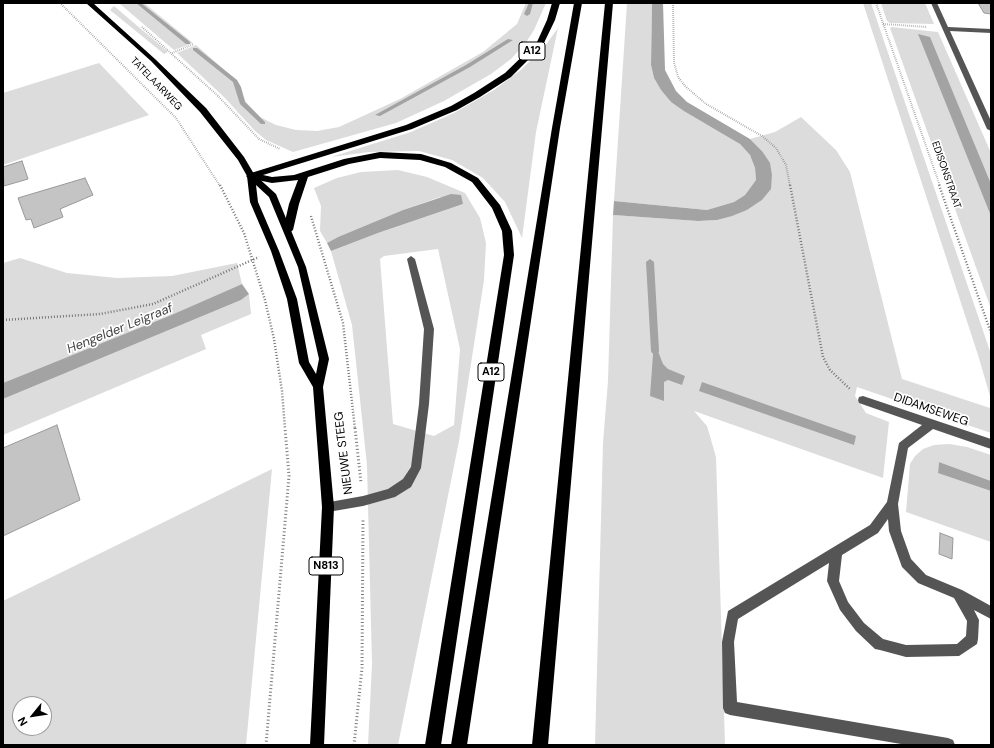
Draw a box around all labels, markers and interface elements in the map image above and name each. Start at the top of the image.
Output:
road number: A12 [519,42,545,60]
street label: TATELAARWEG [128,55,184,113]
street label: EDISONSTRAAT [929,140,963,210]
water label: Hengelder Leigraaf [65,301,175,357]
road number: A12 [478,363,504,381]
street label: DIDAMSEWEG [892,390,970,430]
street label: NIEUWE STEEG [332,411,356,495]
road number: N813 [309,557,343,575]
north arrow [12,696,52,736]
text: N [14,715,31,728]

